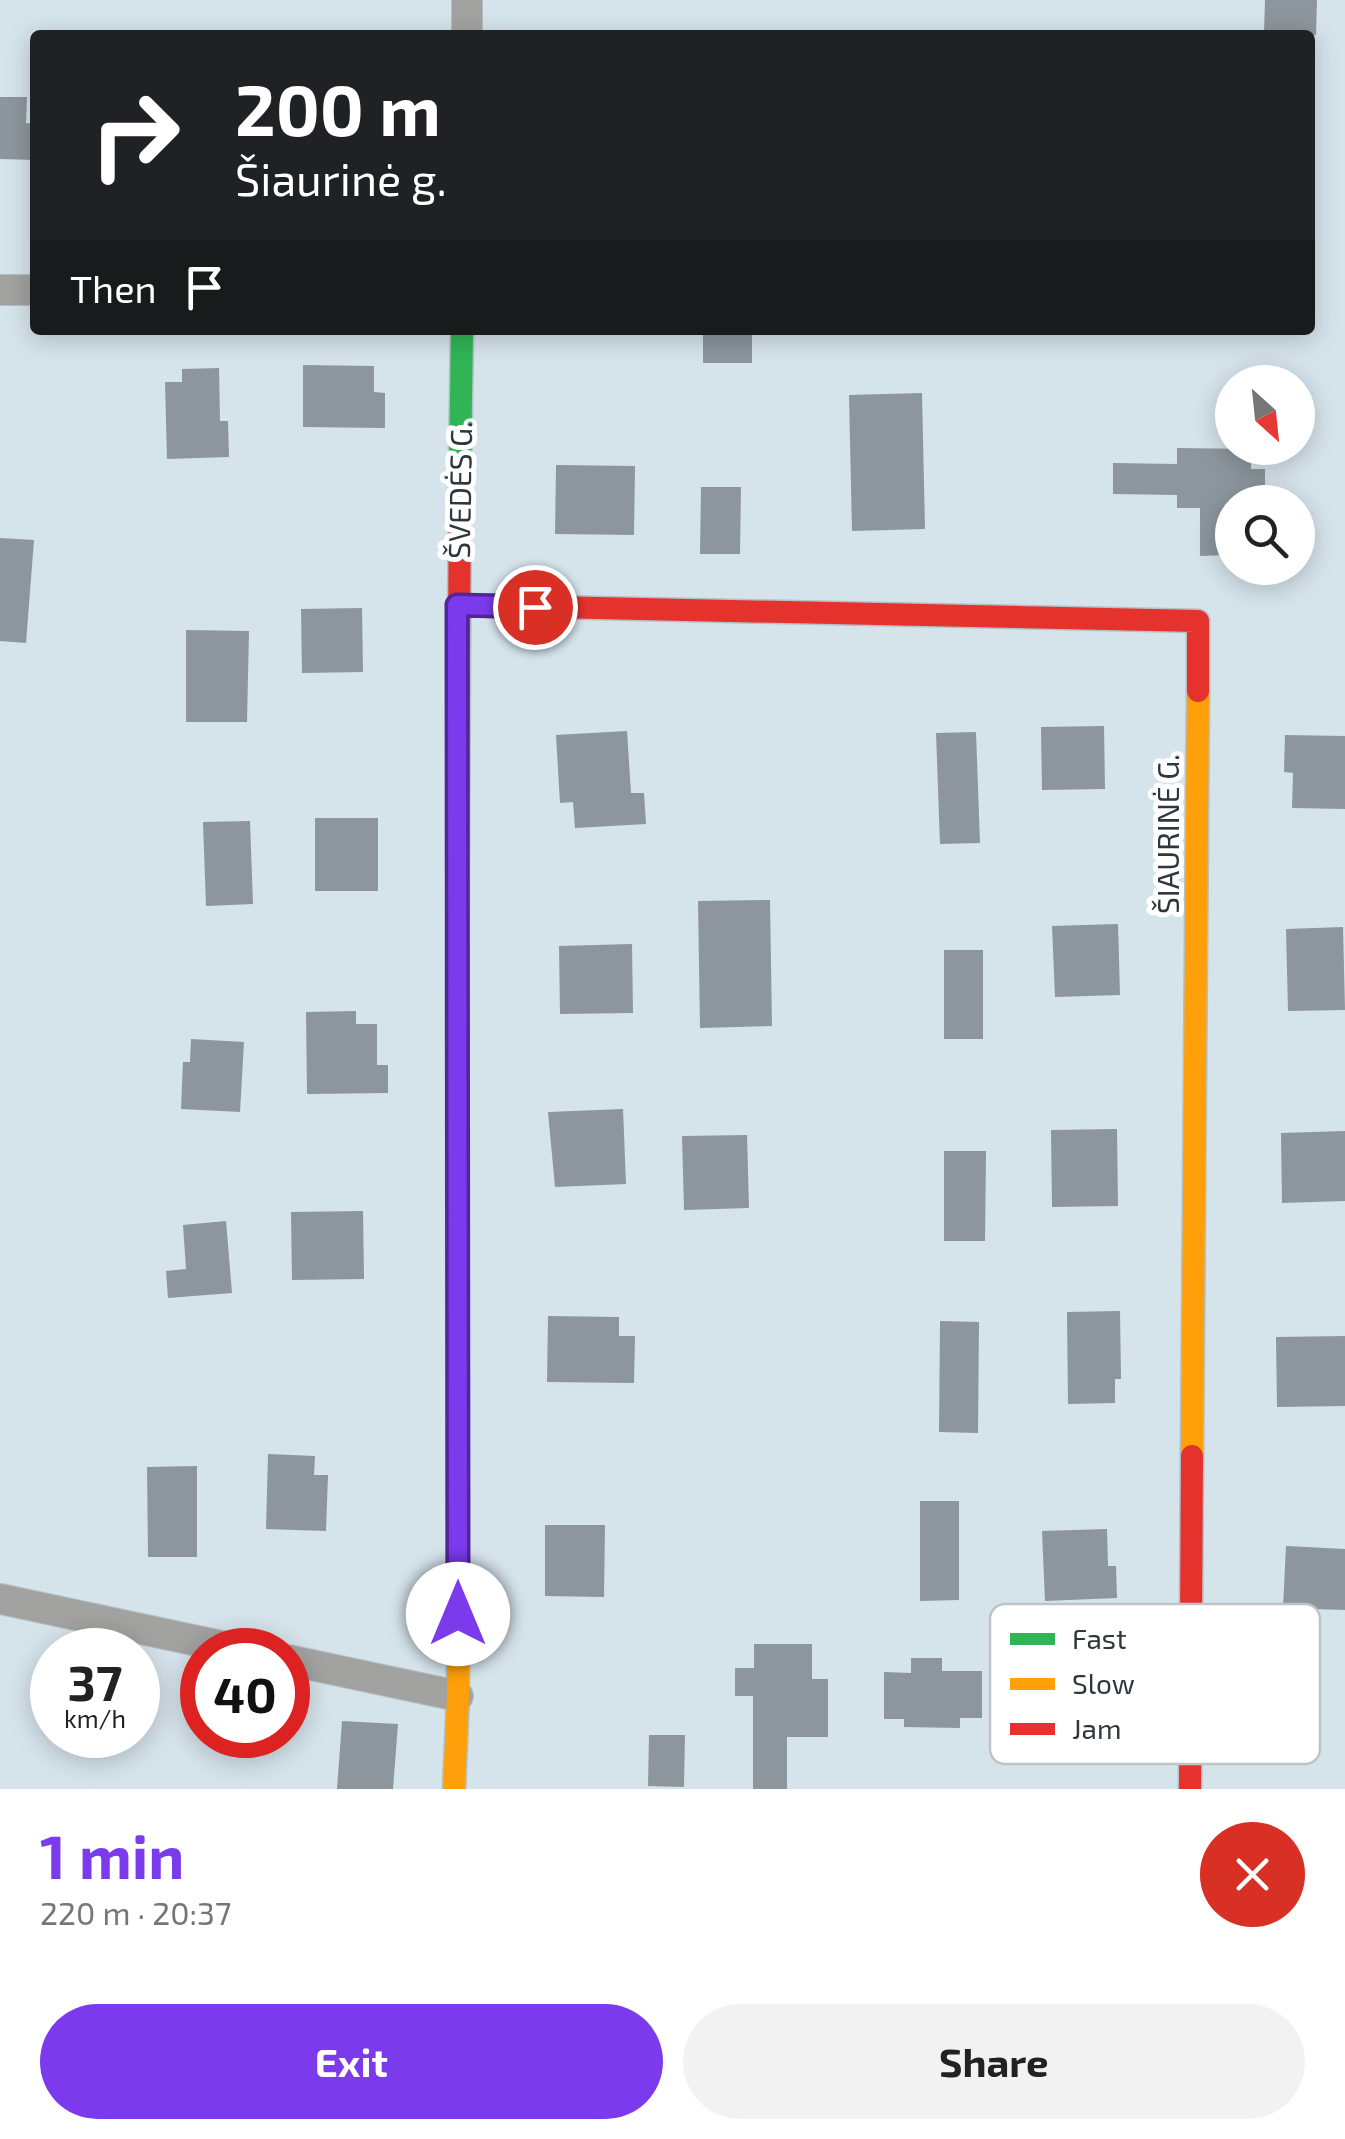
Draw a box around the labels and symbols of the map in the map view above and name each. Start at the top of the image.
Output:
north arrow [1215,365,1315,465]
street label: ŠVEDĖS G. [440,421,478,559]
pin [493,565,578,650]
street label: ŠIAURINĖ G. [1149,754,1185,914]
position arrow [406,1562,510,1666]
legend [990,1604,1320,1764]
text: Fast [1072,1621,1127,1655]
speed limit sign: 40 [180,1628,310,1758]
text: Slow [1072,1666,1135,1700]
text: Jam [1072,1711,1121,1745]

